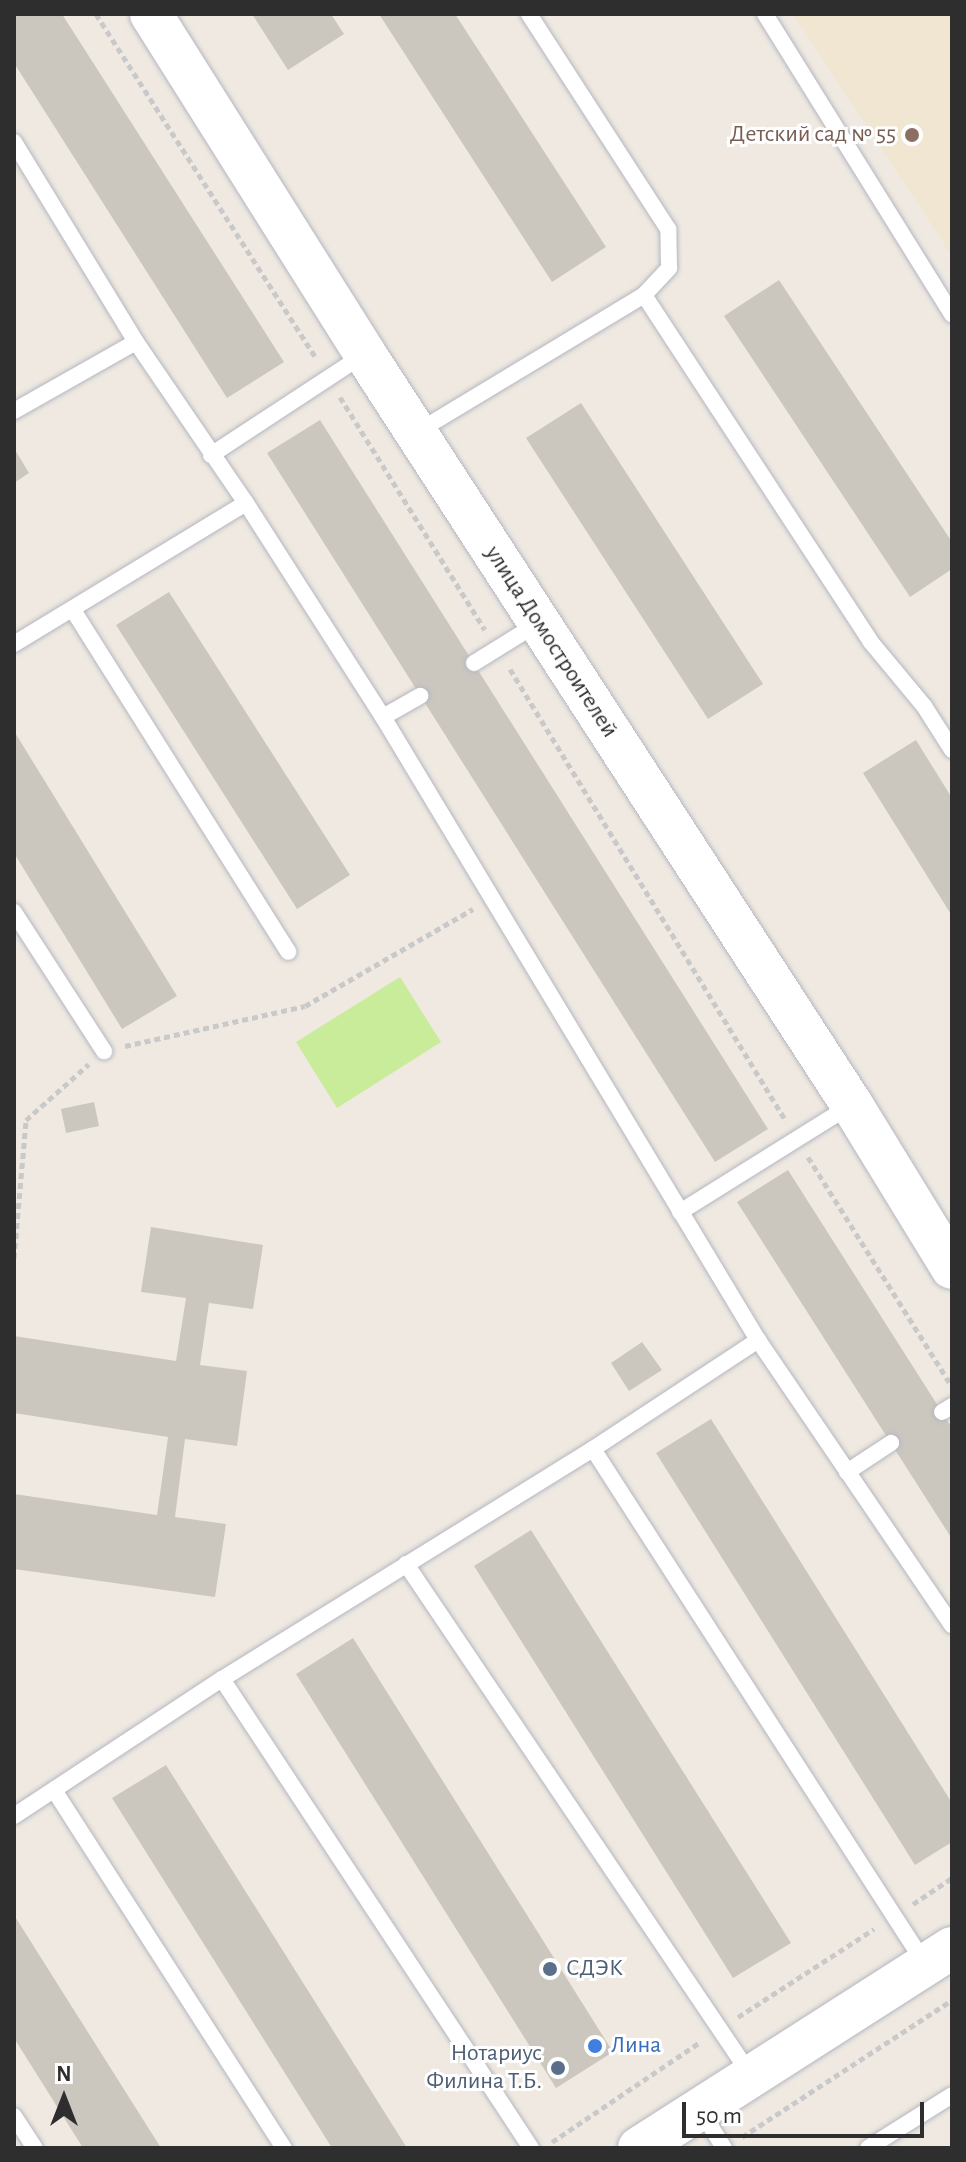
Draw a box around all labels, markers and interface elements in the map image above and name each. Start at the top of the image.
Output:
place label: Детский сад № 55 [730,121,896,149]
marker: Детский сад № 55 [903,126,921,144]
street label: улица Домостроителей [478,541,624,743]
place label: СДЭК [566,1955,623,1983]
marker: СДЭК [541,1960,559,1978]
place label: Лина [611,2032,661,2060]
marker: Лина [586,2037,604,2055]
place label: Нотариус Филина Т.Б. [426,2040,542,2096]
north arrow [24,2058,104,2138]
marker: Нотариус Филина Т.Б. [549,2059,567,2077]
text: N [56,2063,72,2085]
scale bar [686,2086,928,2136]
text: 50 m [696,2104,742,2128]

